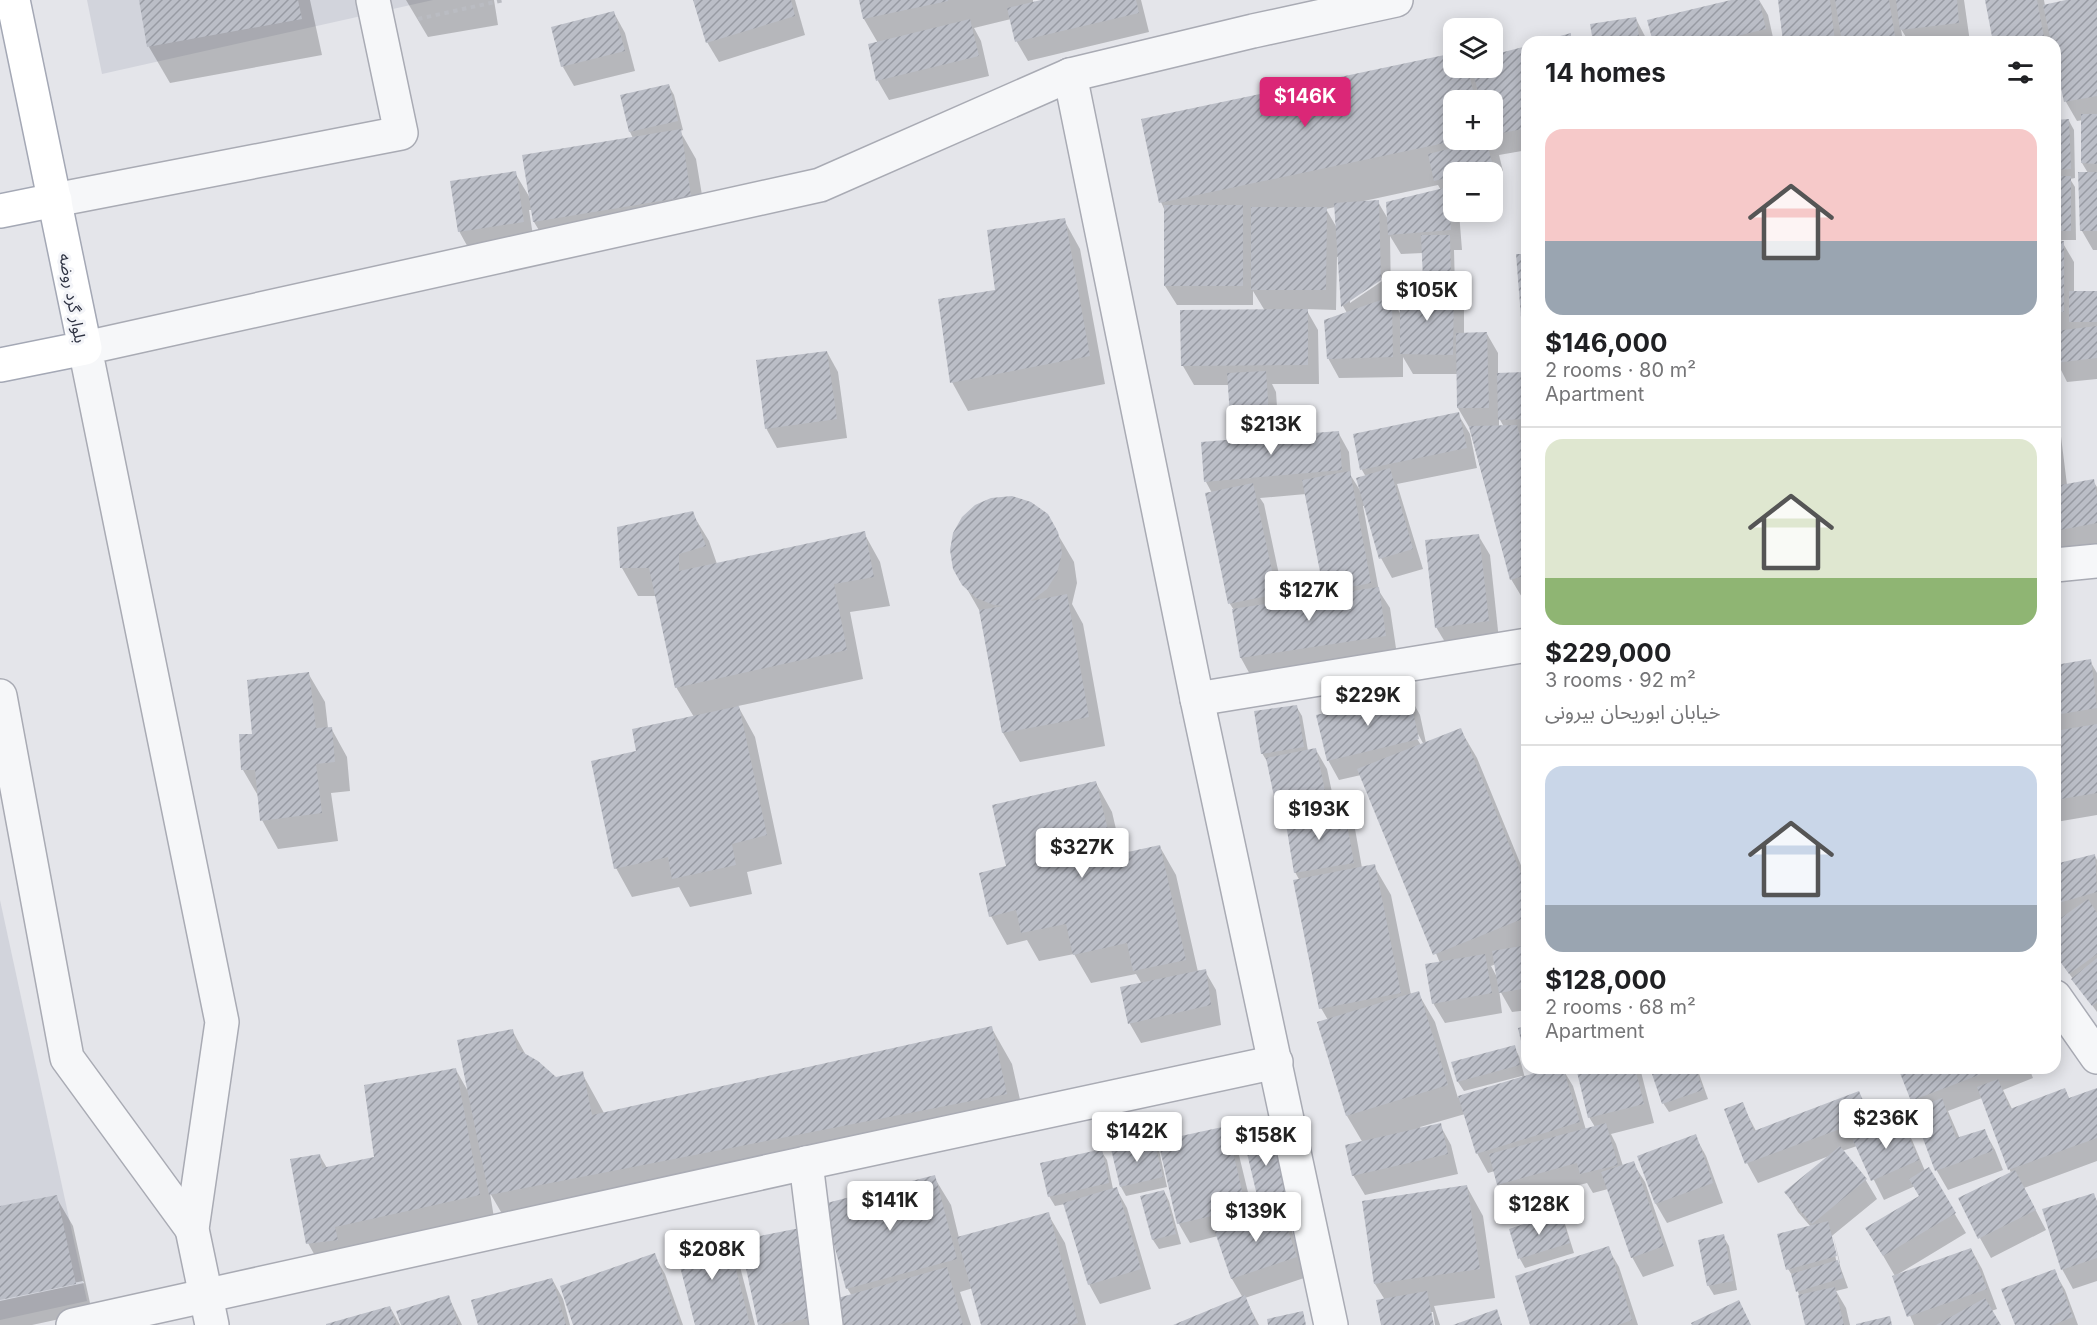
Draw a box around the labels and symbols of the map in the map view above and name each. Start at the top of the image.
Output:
pin: $146K [1263,77,1347,128]
street label: بلوار گرد روضه [55,252,91,344]
pin: $105K [1385,271,1469,322]
pin: $213K [1229,405,1313,456]
pin: $127K [1267,571,1351,622]
pin: $229K [1326,676,1410,727]
pin: $193K [1277,790,1361,841]
pin: $327K [1040,828,1124,879]
pin: $236K [1844,1099,1928,1150]
pin: $142K [1095,1112,1179,1163]
pin: $158K [1224,1116,1308,1167]
pin: $141K [848,1181,932,1232]
pin: $128K [1497,1185,1581,1236]
pin: $139K [1214,1192,1298,1243]
pin: $208K [670,1230,754,1281]

